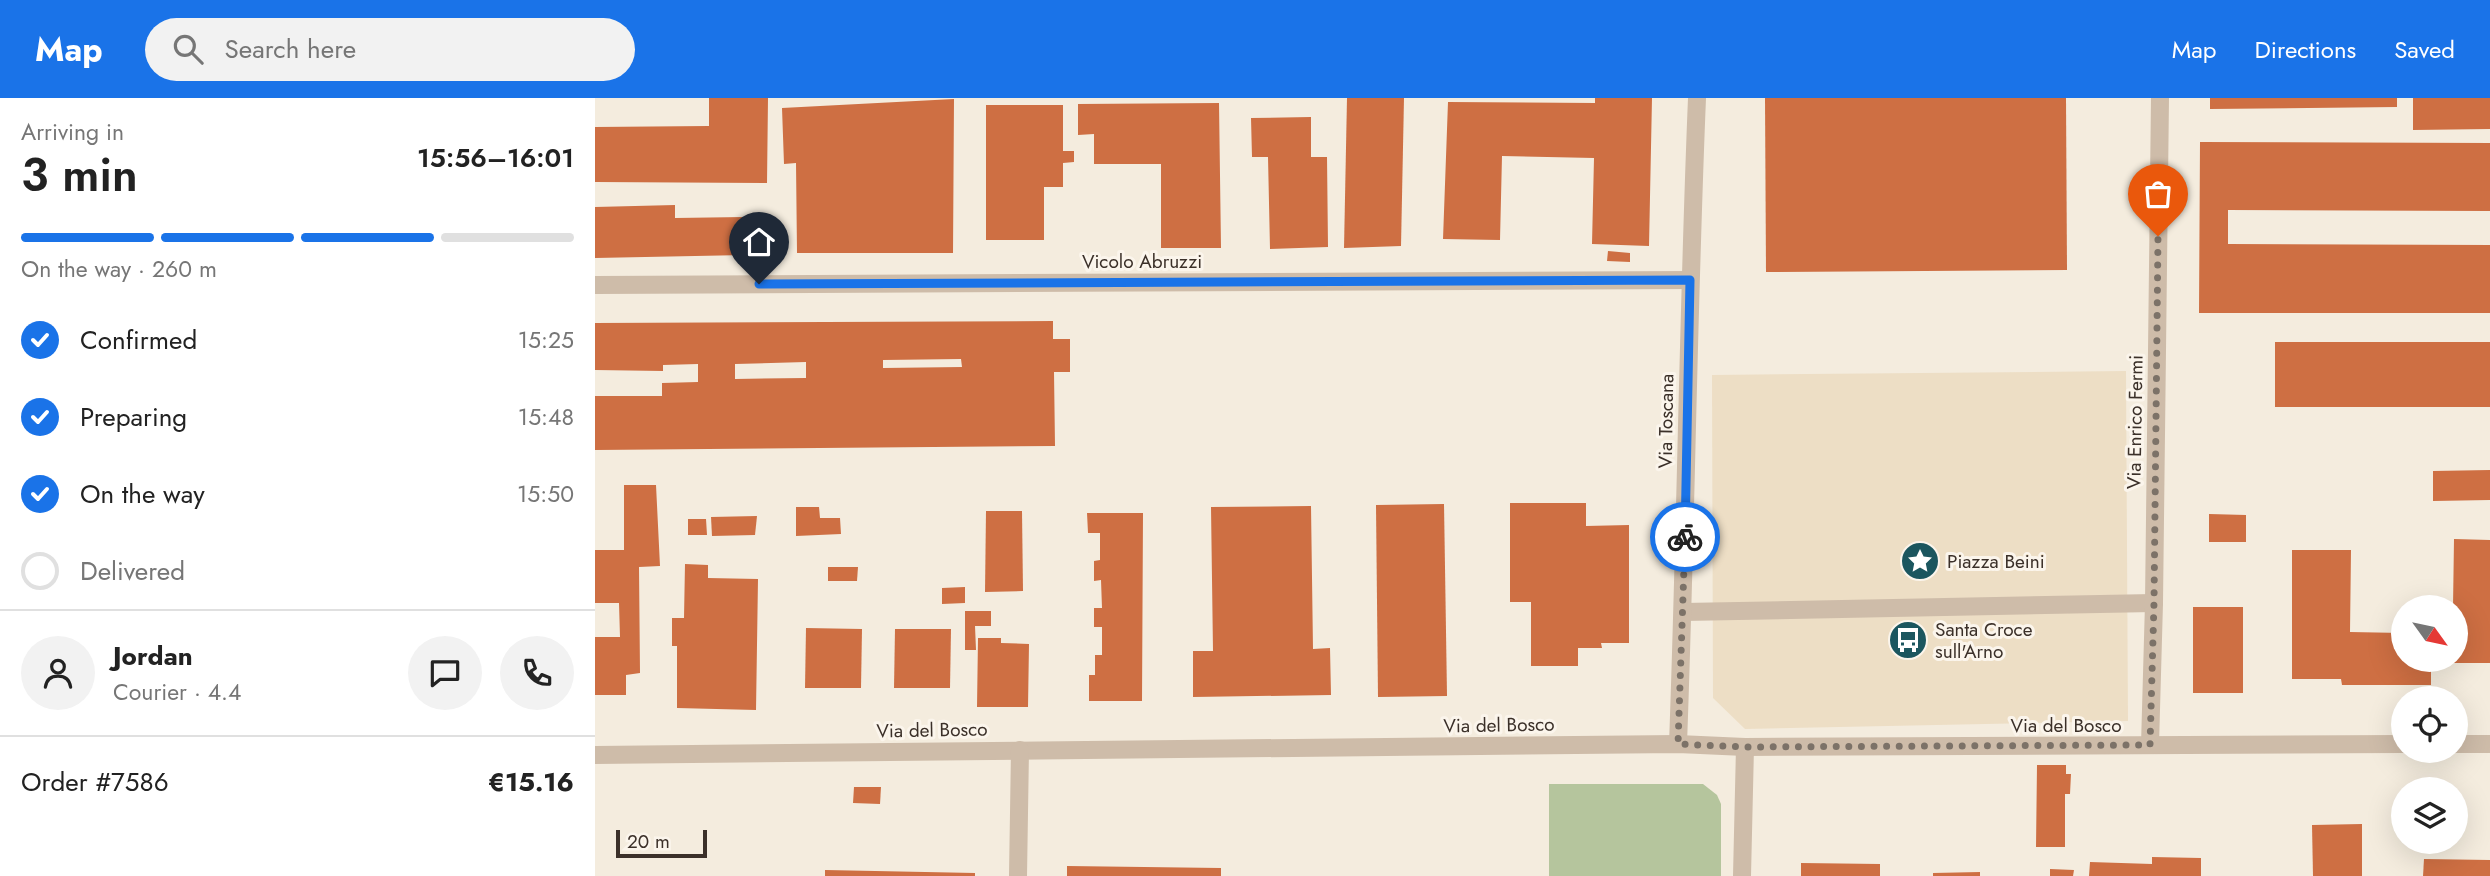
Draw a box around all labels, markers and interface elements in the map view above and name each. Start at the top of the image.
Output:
search box [145,18,635,81]
text: Map [35,26,103,73]
icon: search [169,30,207,68]
text: Search here [225,30,356,68]
text: Map [2172,32,2217,67]
text: Directions [2255,32,2356,67]
text: Saved [2394,32,2455,67]
text: Arriving in [21,115,124,149]
text: 15:56–16:01 [417,139,574,177]
text: 3 min [21,142,138,208]
pin [2128,164,2188,236]
icon: bag [2139,175,2177,213]
pin [729,212,789,284]
icon: home [740,223,778,261]
street label: Vicolo Abruzzi [1082,248,1202,275]
text: On the way · 260 m [21,252,217,286]
icon: check [21,321,59,359]
text: Confirmed [80,321,197,359]
text: 15:25 [518,323,574,357]
street label: Via Enrico Fermi [2120,355,2150,489]
street label: Via Toscana [1652,373,1680,469]
icon: check [21,398,59,436]
text: Preparing [80,398,187,436]
text: 15:48 [518,400,574,434]
icon: check [21,475,59,513]
text: On the way [80,475,205,513]
text: 15:50 [517,477,574,511]
courier [1650,502,1720,572]
icon: bike [1666,518,1704,556]
place icon: Piazza Beini [1899,540,1941,582]
place label: Piazza Beini [1947,548,2045,575]
text: Delivered [80,552,185,590]
north arrow [2391,595,2467,672]
map controls [2391,595,2468,854]
place label: Santa Croce sull'Arno [1935,616,2033,665]
bus stop icon: Santa Croce sull'Arno [1887,619,1929,661]
button: person [21,636,95,710]
button: chat [408,636,482,710]
button: phone [500,636,574,710]
text: Jordan [113,637,193,675]
text: Courier · 4.4 [113,675,241,709]
button: locate [2391,686,2468,763]
street label: Via del Bosco [1443,711,1555,739]
street label: Via del Bosco [2010,712,2122,739]
street label: Via del Bosco [876,716,988,744]
text: Order #7586 [21,763,169,801]
text: €15.16 [488,763,574,801]
button: layers [2391,777,2468,854]
scale bar [616,827,707,859]
text: 20 m [627,828,670,855]

